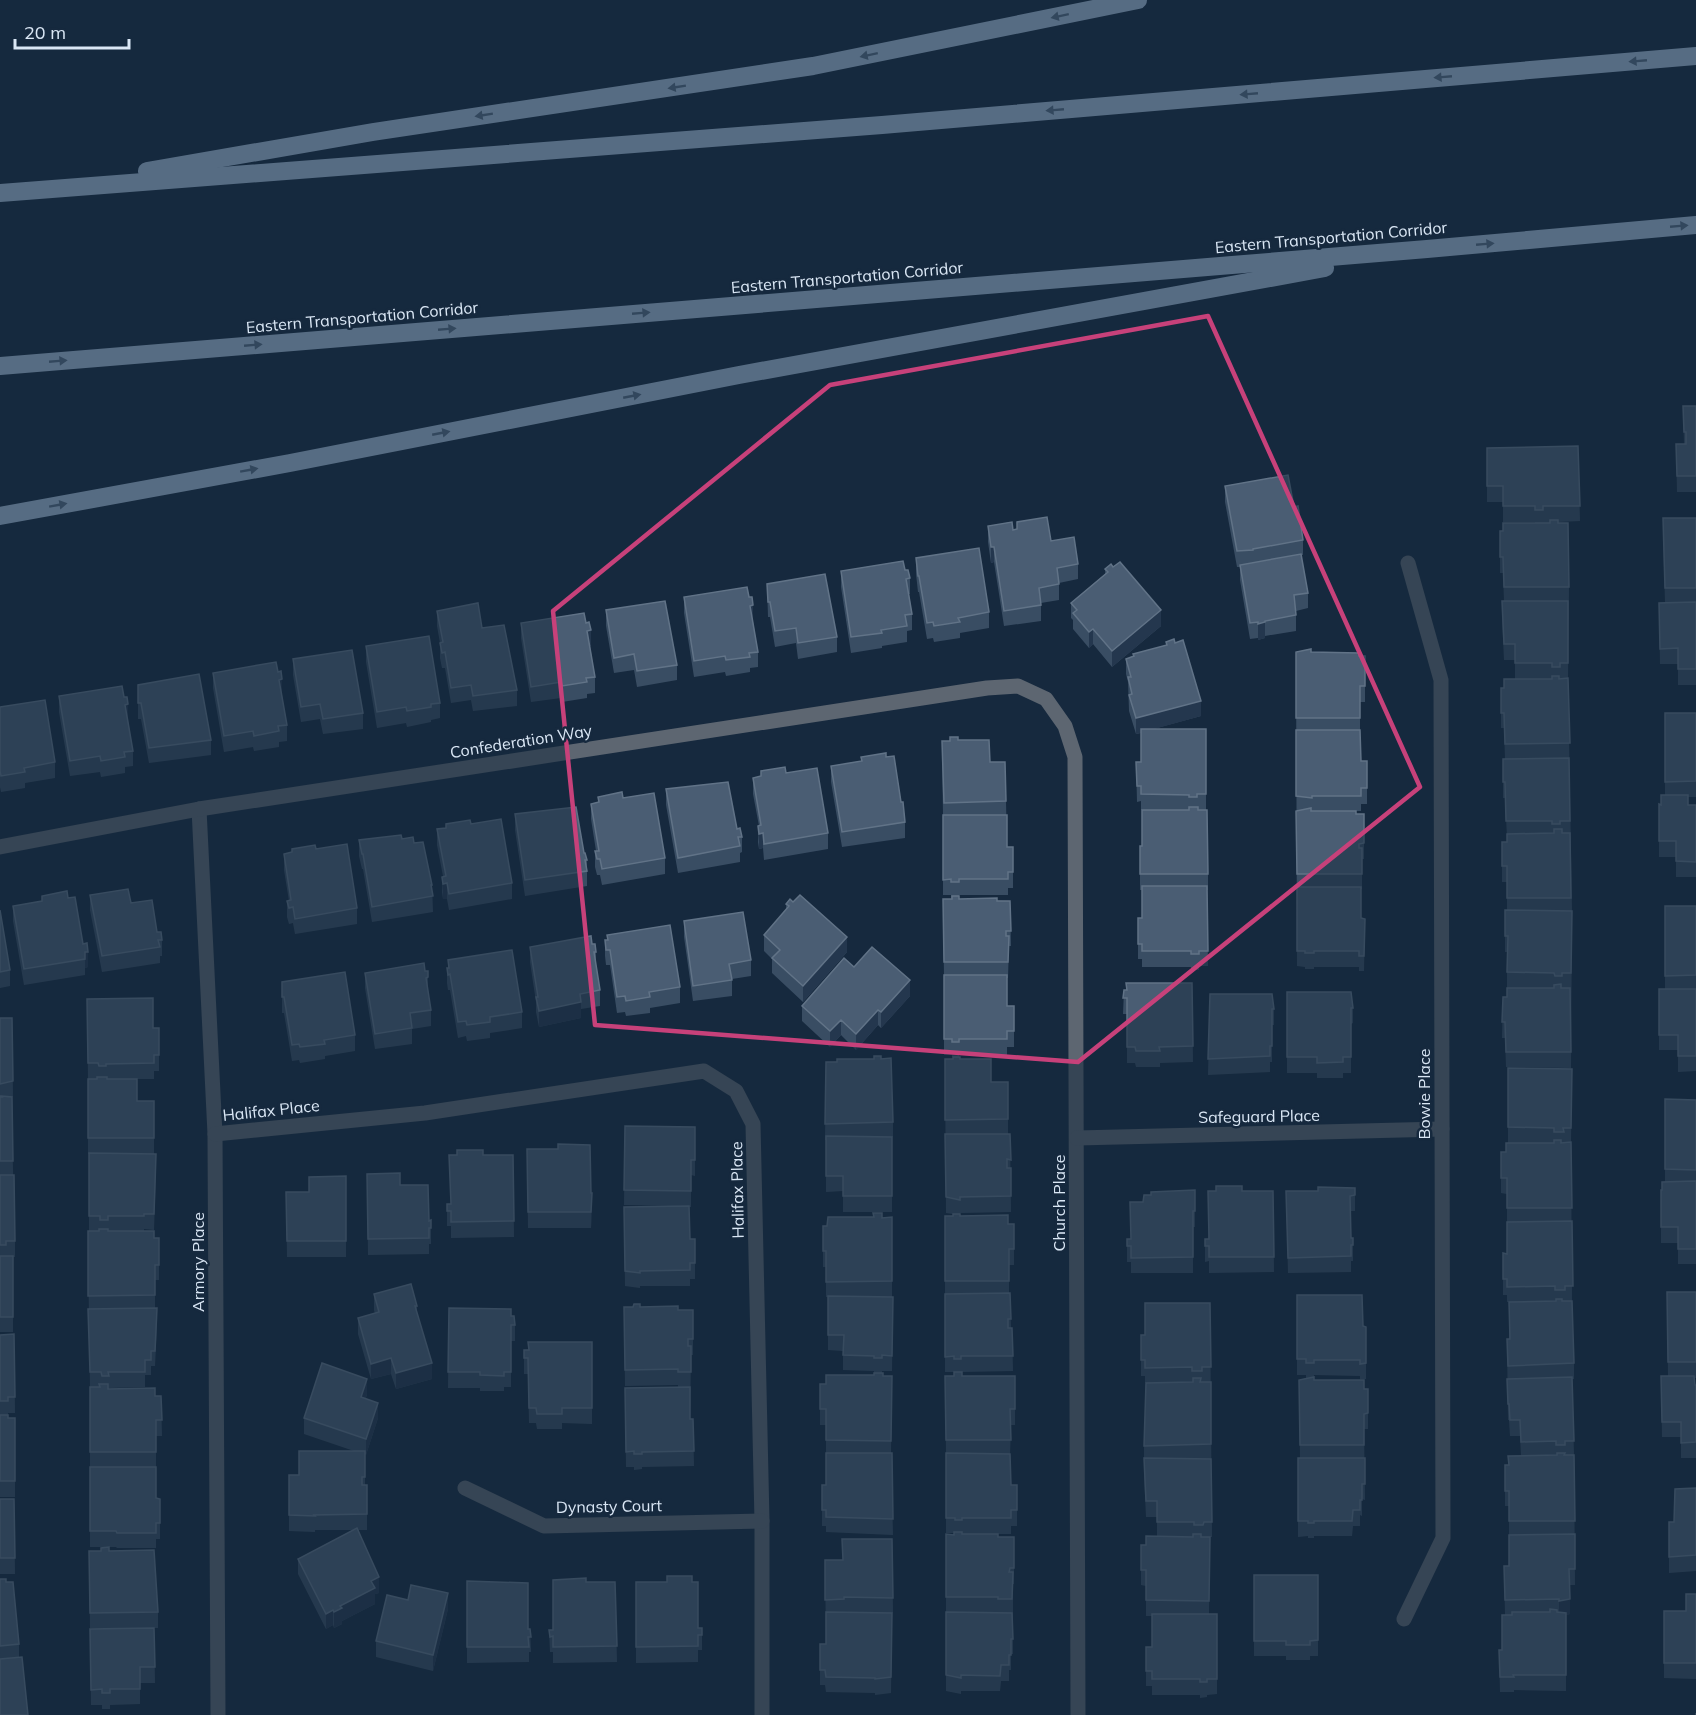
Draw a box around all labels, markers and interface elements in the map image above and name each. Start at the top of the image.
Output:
scale bar [15,12,129,50]
one-way arrow [1050,12,1069,21]
text: 20 m [24,21,66,44]
one-way arrow [859,51,878,60]
one-way arrow [1628,56,1647,66]
one-way arrow [1434,72,1453,82]
one-way arrow [667,82,686,91]
one-way arrow [1240,89,1259,99]
one-way arrow [1045,105,1064,115]
one-way arrow [474,111,493,120]
street label: Eastern Transportation Corridor [1214,217,1448,257]
one-way arrow [1670,221,1689,231]
one-way arrow [1476,239,1495,249]
street label: Eastern Transportation Corridor [730,257,964,297]
street label: Eastern Transportation Corridor [245,297,479,337]
one-way arrow [632,309,651,318]
one-way arrow [438,324,457,334]
one-way arrow [243,340,262,350]
one-way arrow [49,356,68,366]
one-way arrow [623,391,642,400]
one-way arrow [431,428,450,437]
one-way arrow [240,465,259,474]
one-way arrow [48,501,67,510]
street label: Confederation Way [449,720,594,762]
street label: Bowie Place [1414,1049,1434,1139]
street label: Halifax Place [222,1095,320,1125]
street label: Safeguard Place [1198,1105,1320,1127]
street label: Halifax Place [726,1141,748,1239]
street label: Church Place [1049,1154,1069,1252]
street label: Armory Place [188,1212,208,1312]
street label: Dynasty Court [556,1495,663,1517]

